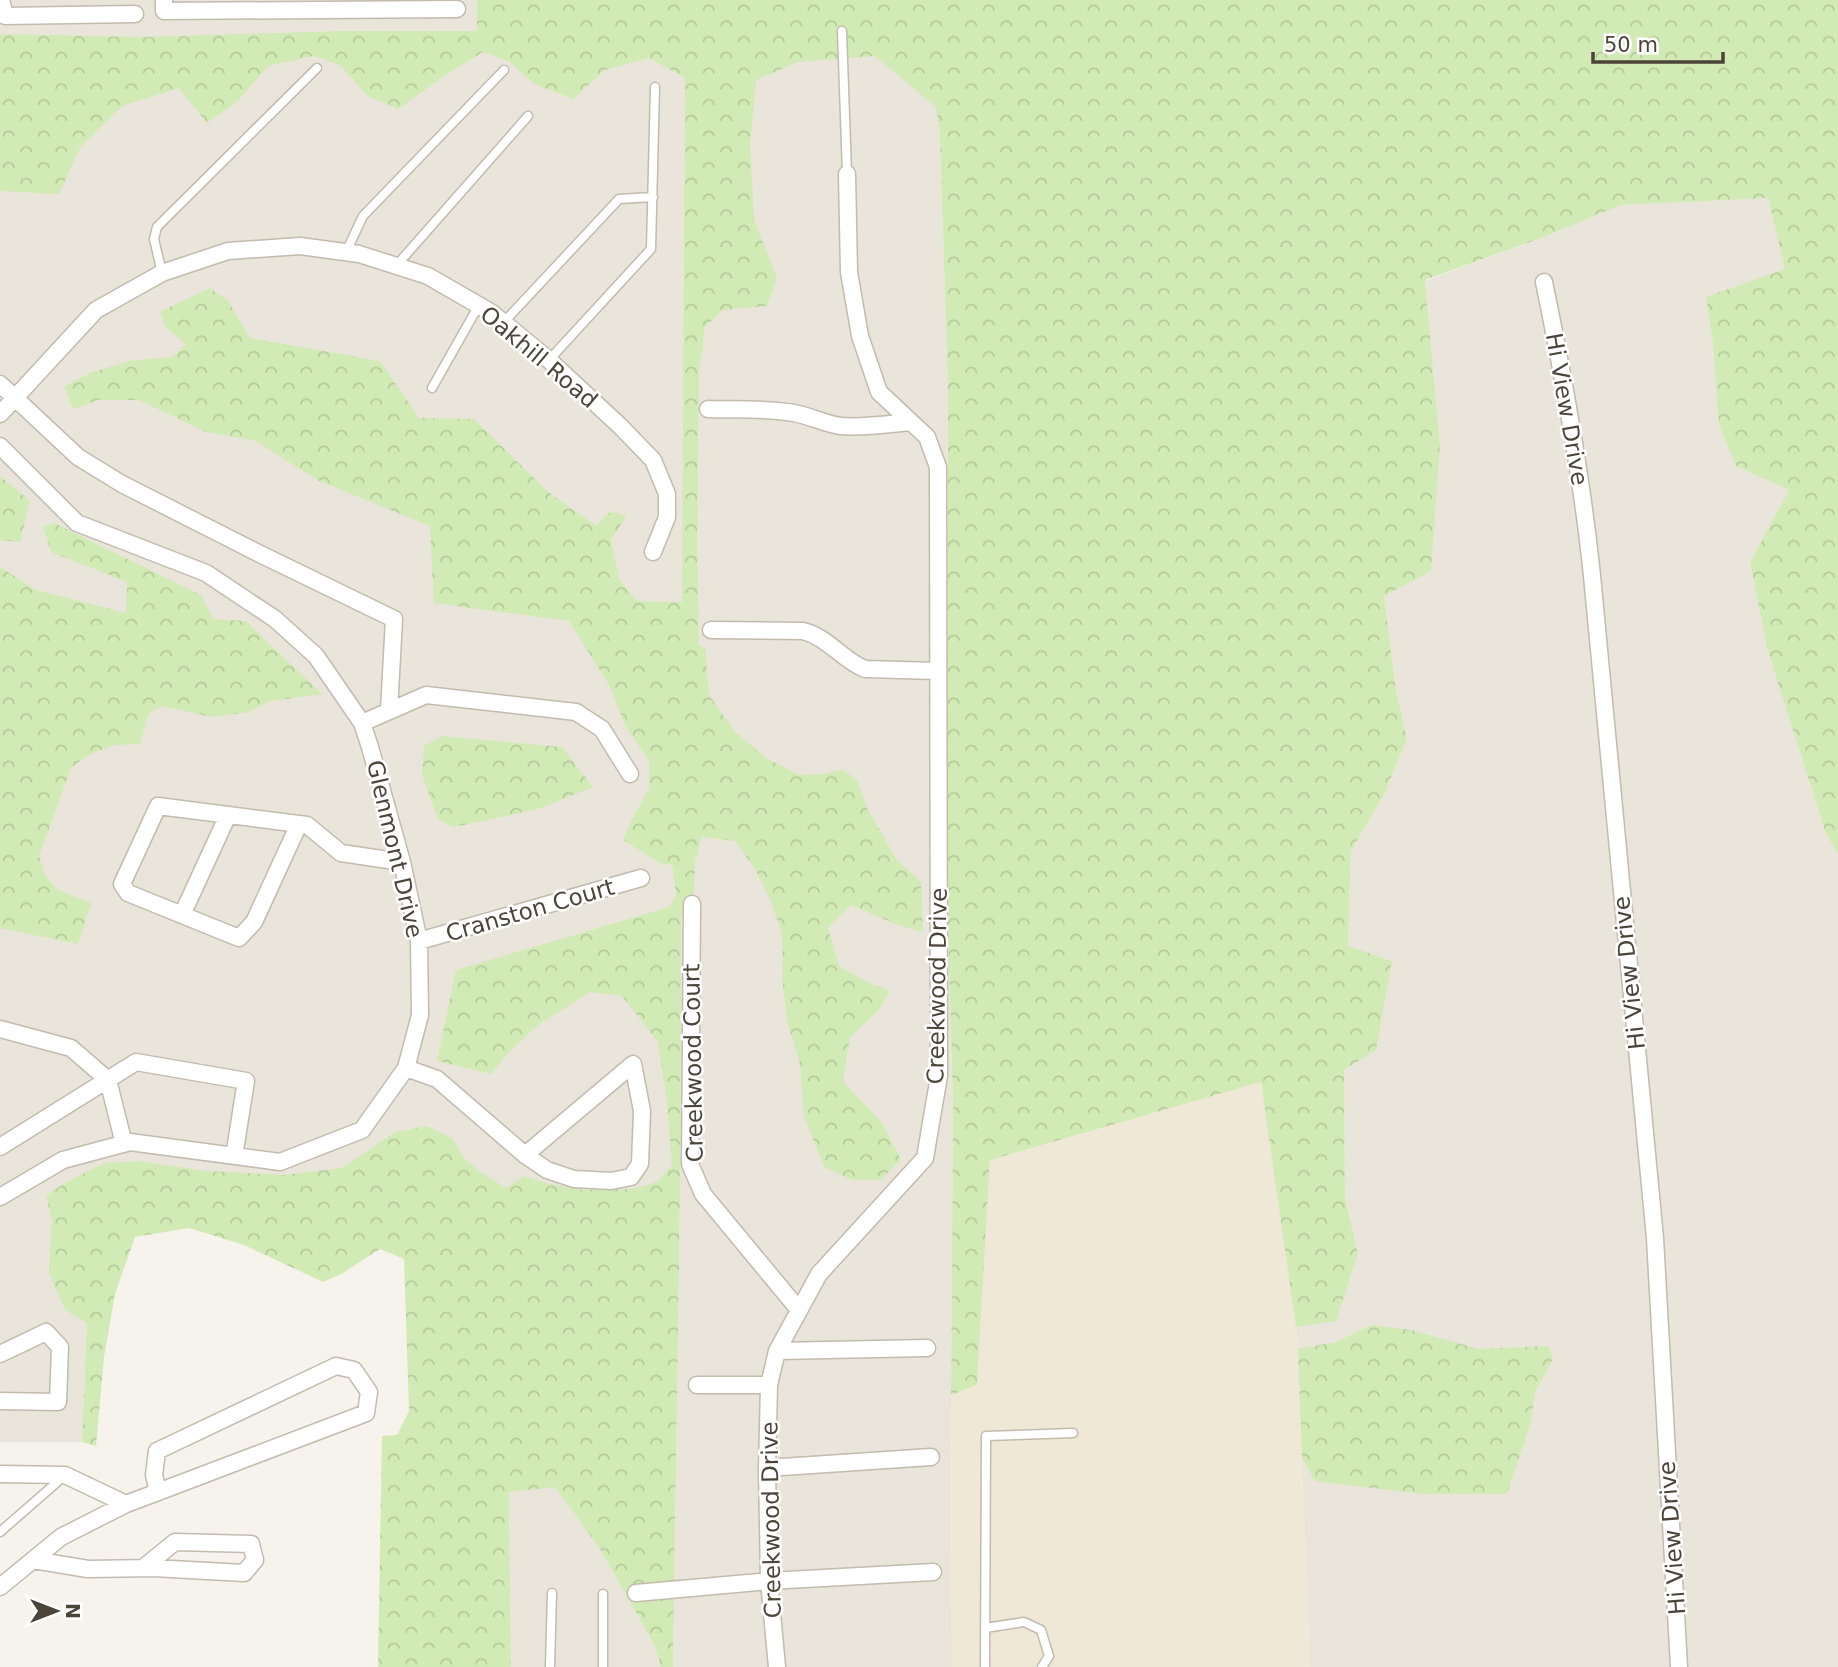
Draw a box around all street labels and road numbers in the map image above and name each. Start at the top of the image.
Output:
street label: Oakhill Road [475,301,603,413]
street label: Hi View Drive [1541,331,1593,487]
street label: Glenmont Drive [362,758,428,940]
street label: Cranston Court [443,873,617,947]
street label: Creekwood Drive [922,887,952,1085]
street label: Hi View Drive [1608,895,1650,1051]
street label: Creekwood Court [678,963,708,1163]
street label: Creekwood Drive [756,1421,786,1619]
street label: Hi View Drive [1654,1460,1690,1616]

